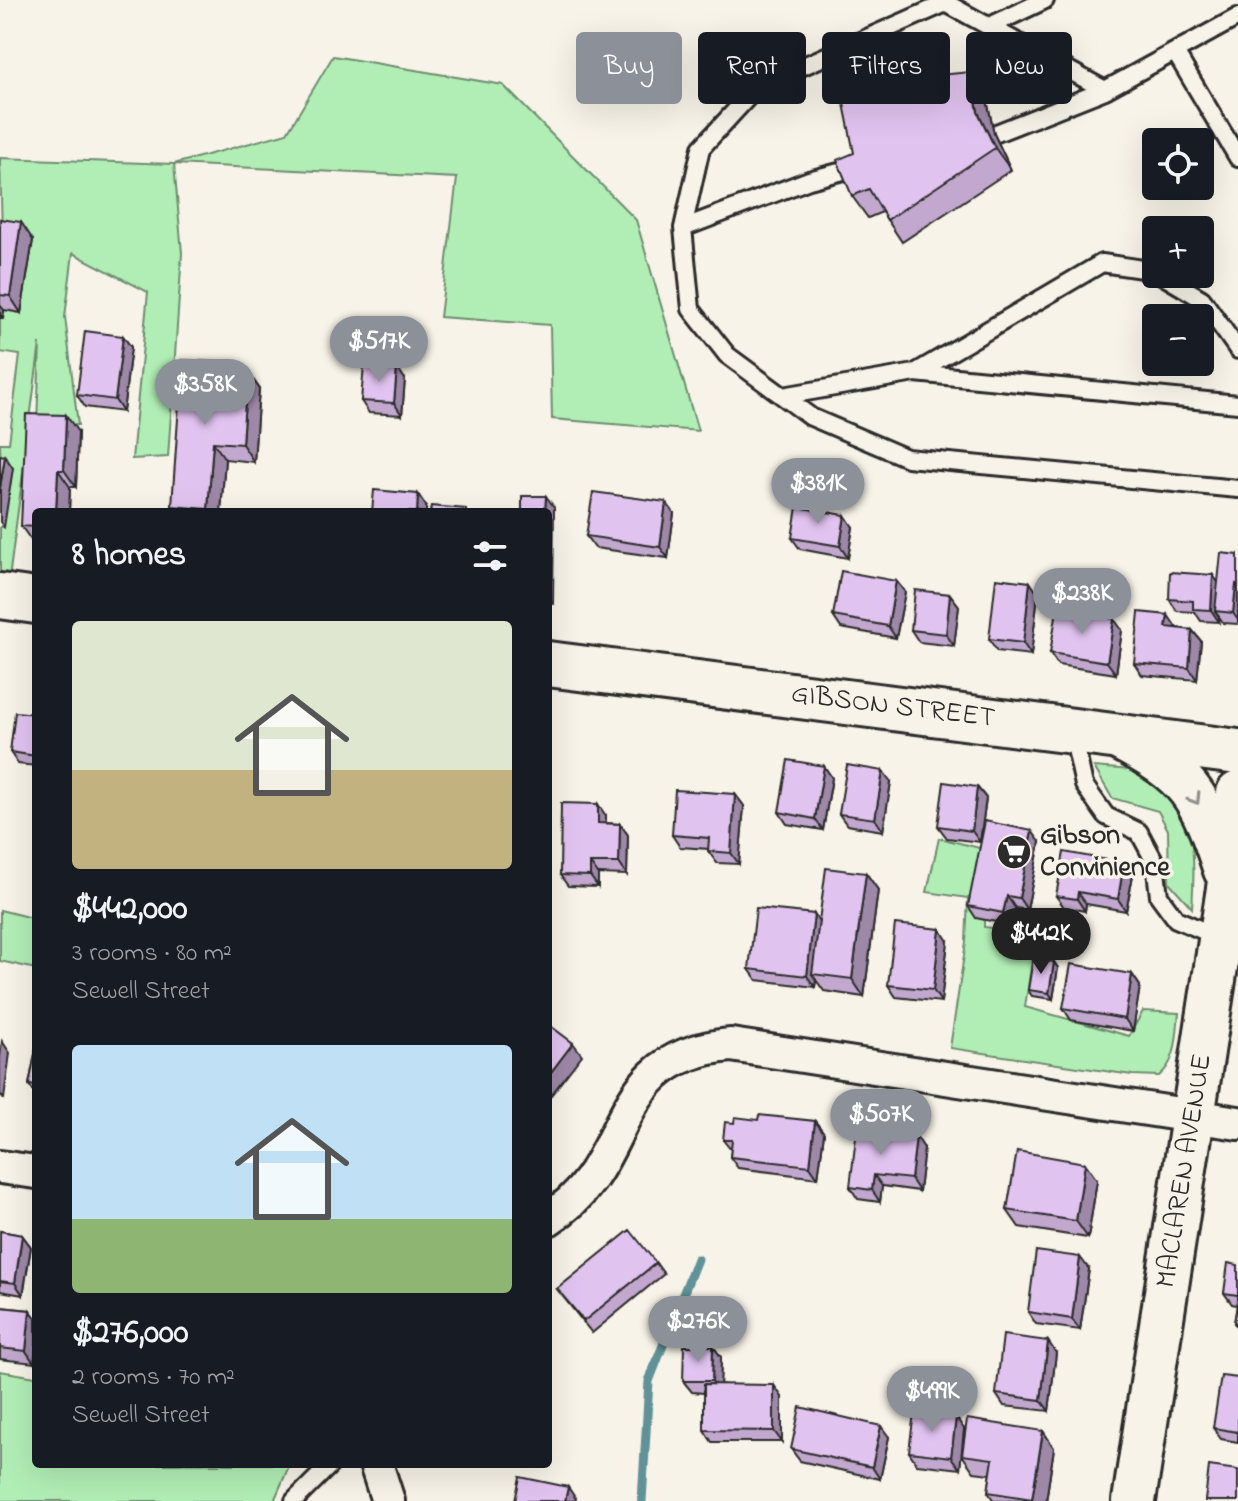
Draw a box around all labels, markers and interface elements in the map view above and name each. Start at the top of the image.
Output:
chip: Buy [576,32,682,104]
chip: Rent [698,32,806,104]
chip: Filters [822,32,950,104]
chip: New [966,32,1072,104]
map controls [1142,128,1214,376]
button: locate [1142,128,1214,200]
button: + [1142,216,1214,288]
button: − [1142,304,1214,376]
pin: $517K [323,316,435,384]
text: $517K [348,323,410,361]
pin: $358K [149,359,261,427]
text: $358K [173,366,237,404]
pin: $381K [762,458,874,526]
text: $381K [789,465,847,503]
text: 8 homes [72,531,186,581]
icon: filters [468,534,512,578]
pin: $238K [1026,568,1138,636]
text: $238K [1051,575,1113,613]
icon: home [220,673,364,817]
street label: GIBSON STREET [789,674,997,740]
one-way arrow [1186,790,1201,804]
place label: Gibson Convinience [1040,816,1171,889]
supermarket icon: Gibson Convinience [995,833,1033,871]
text: $442,000 [72,885,187,935]
pin: $442K [985,908,1097,976]
text: $442K [1010,915,1072,953]
text: 3 rooms · 80 m² [72,935,232,973]
text: Sewell Street [72,973,210,1011]
street label: MACLAREN AVENUE [1146,1051,1224,1291]
pin: $507K [825,1089,937,1157]
text: $507K [848,1096,914,1134]
icon: home [220,1097,364,1241]
pin: $276K [642,1296,754,1364]
text: $276K [666,1303,730,1341]
text: $276,000 [72,1309,188,1359]
text: 2 rooms · 70 m² [72,1359,235,1397]
pin: $499K [876,1366,988,1434]
text: $499K [905,1373,959,1411]
text: Sewell Street [72,1397,210,1435]

